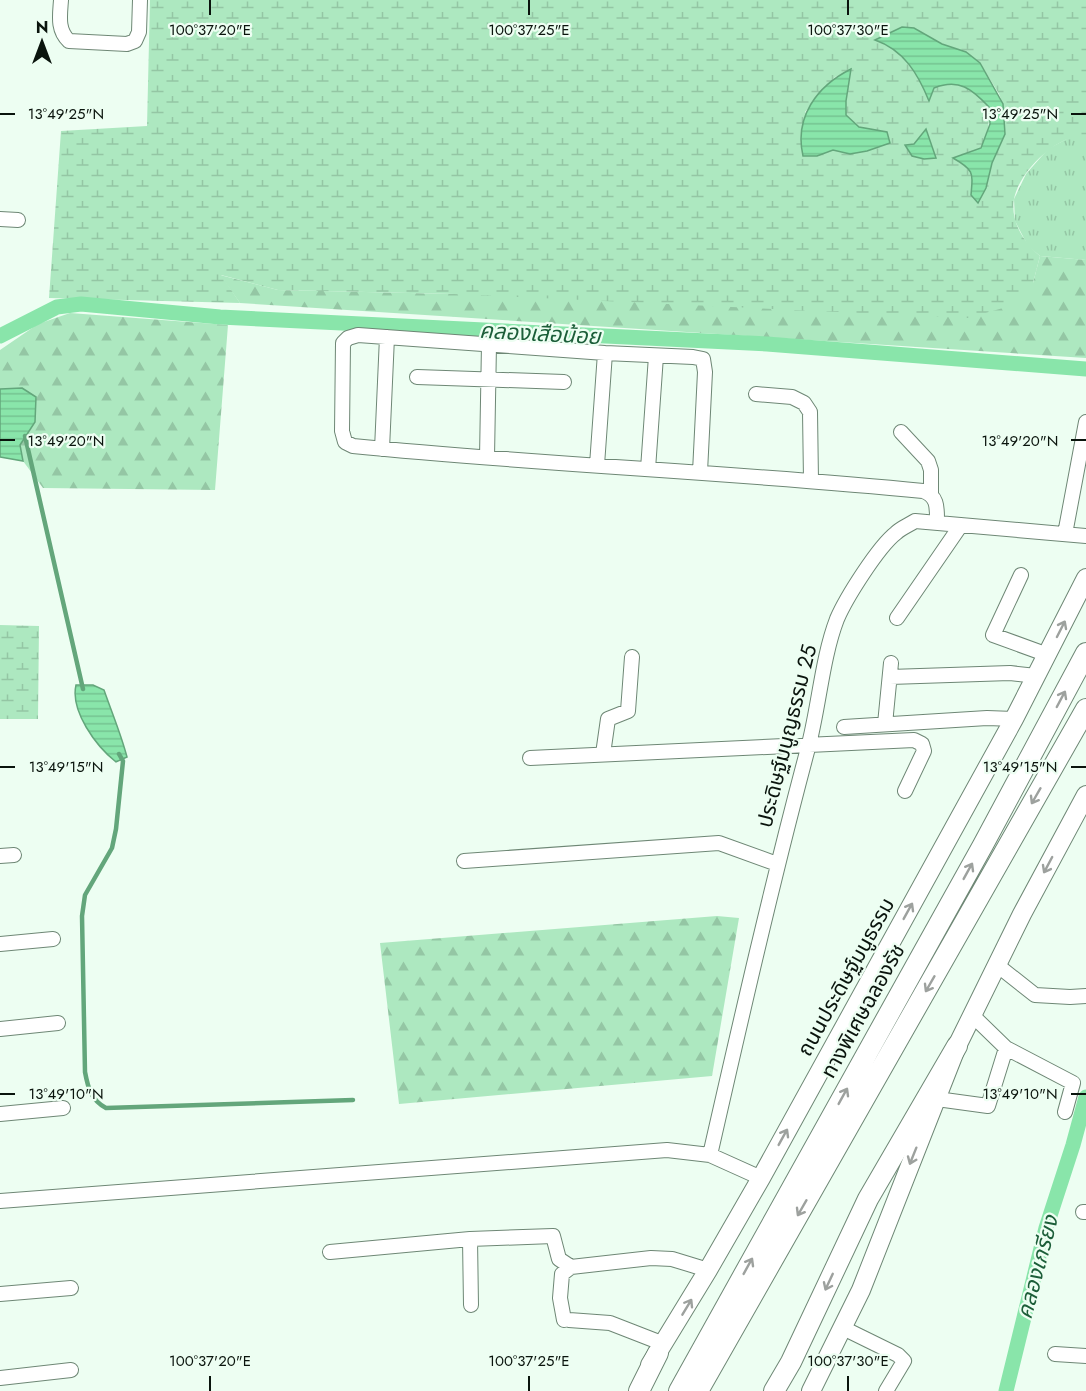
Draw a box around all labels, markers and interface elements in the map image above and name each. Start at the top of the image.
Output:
north arrow [12,12,72,72]
text: N [36,16,48,39]
text: 100°37'20"E [169,19,251,41]
text: 100°37'25"E [488,19,570,41]
text: 100°37'30"E [807,19,889,41]
text: 13°49'25"N [28,103,104,125]
text: 13°49'25"N [982,103,1058,125]
water label: คลองเสือน้อย [479,314,603,352]
text: 13°49'20"N [28,430,104,452]
text: 13°49'20"N [982,430,1058,452]
one-way arrow [1055,620,1067,638]
street label: ประดิษฐ์มนูญธรรม 25 [750,641,824,831]
one-way arrow [1056,691,1067,709]
text: 13°49'15"N [29,756,103,778]
text: 13°49'15"N [983,756,1057,778]
one-way arrow [1030,787,1042,804]
one-way arrow [1042,856,1054,873]
one-way arrow [963,862,974,880]
street label: ถนนประดิษฐ์มนูธรรม [790,892,902,1062]
one-way arrow [903,903,914,921]
street label: ทางพิเศษฉลองรัช [814,938,912,1084]
one-way arrow [924,975,936,992]
text: 13°49'10"N [28,1083,104,1105]
text: 13°49'10"N [982,1083,1058,1105]
one-way arrow [837,1088,849,1105]
one-way arrow [777,1129,789,1146]
one-way arrow [907,1146,918,1165]
one-way arrow [796,1199,808,1216]
water label: คลองเกรียง [1008,1211,1066,1322]
one-way arrow [743,1258,754,1276]
one-way arrow [823,1272,835,1290]
one-way arrow [681,1299,693,1316]
text: 100°37'20"E [169,1350,251,1372]
text: 100°37'25"E [488,1350,570,1372]
text: 100°37'30"E [807,1350,889,1372]

